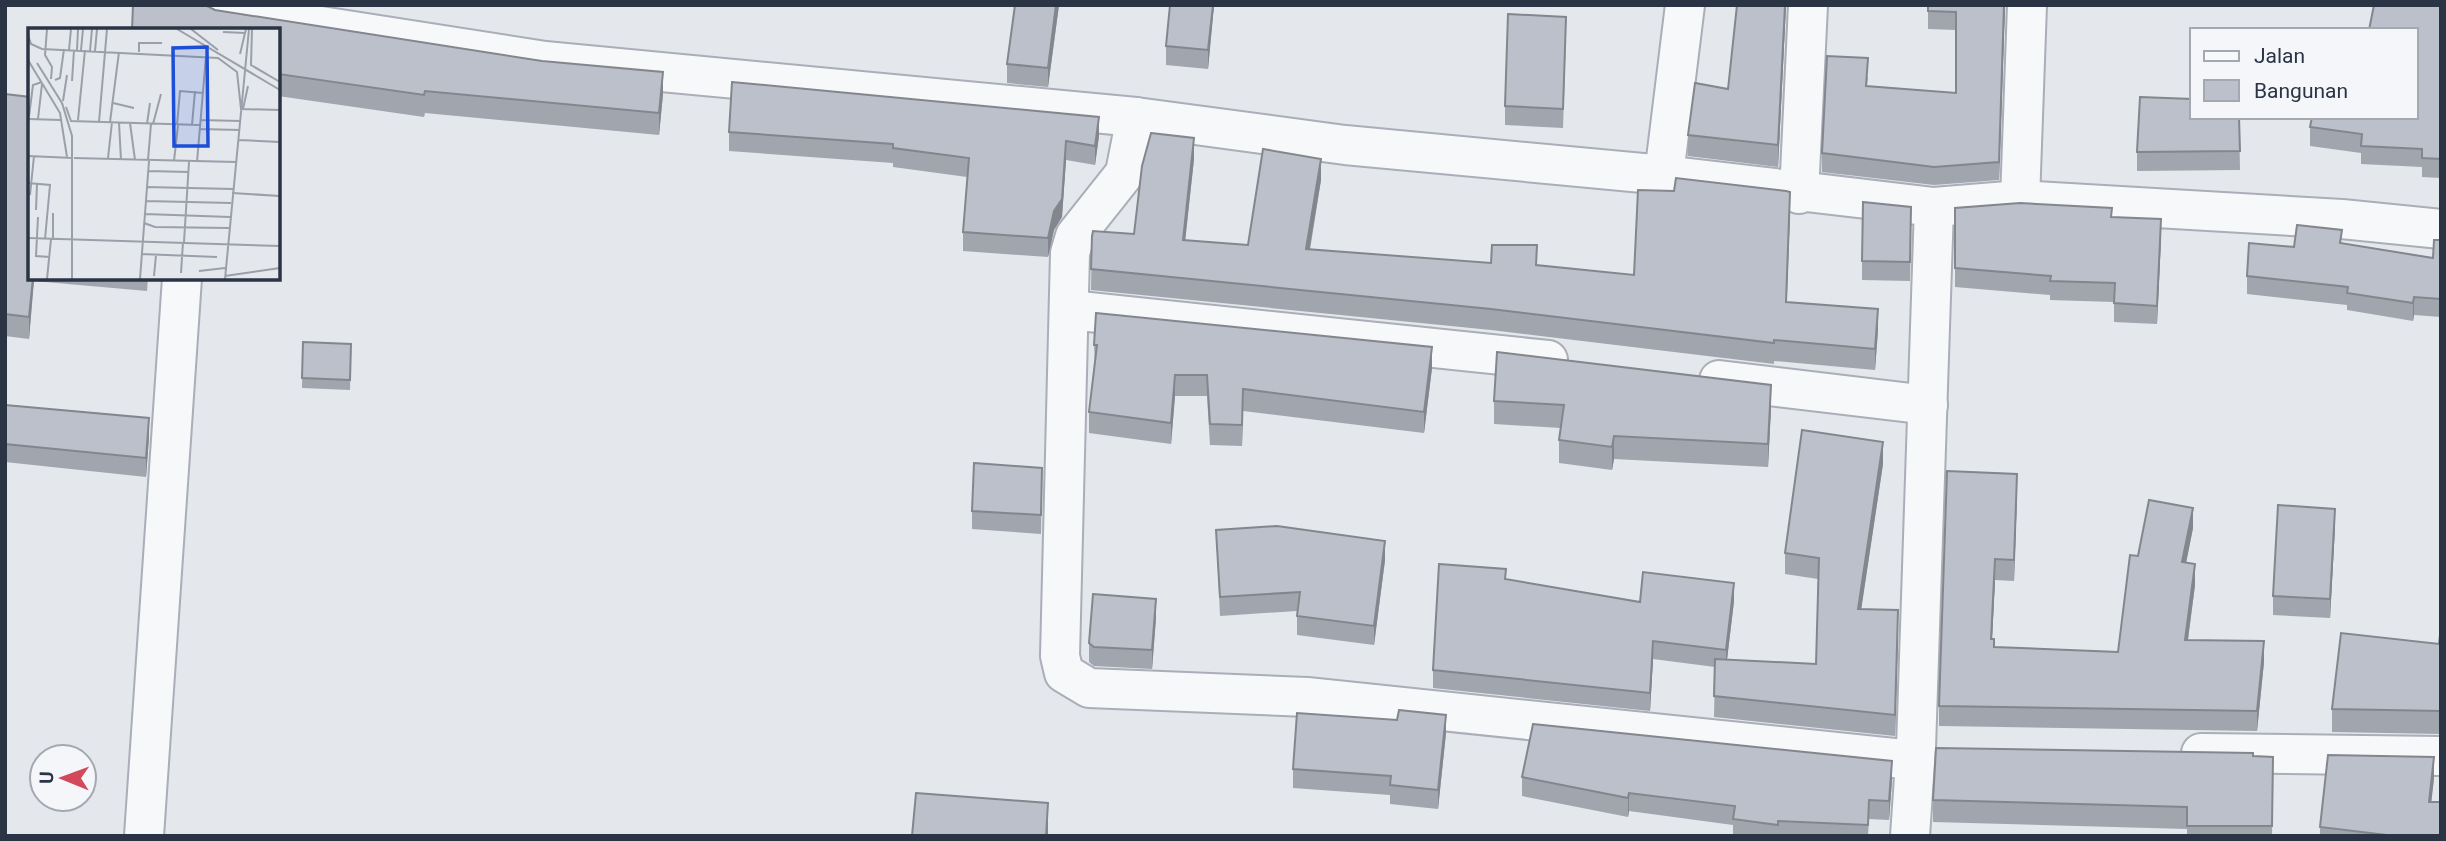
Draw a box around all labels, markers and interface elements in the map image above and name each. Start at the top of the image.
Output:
inset map [28,28,280,280]
legend [2190,28,2418,119]
text: Jalan [2254,44,2305,68]
text: Bangunan [2254,79,2348,103]
north arrow [28,743,98,813]
text: U [35,771,58,784]

